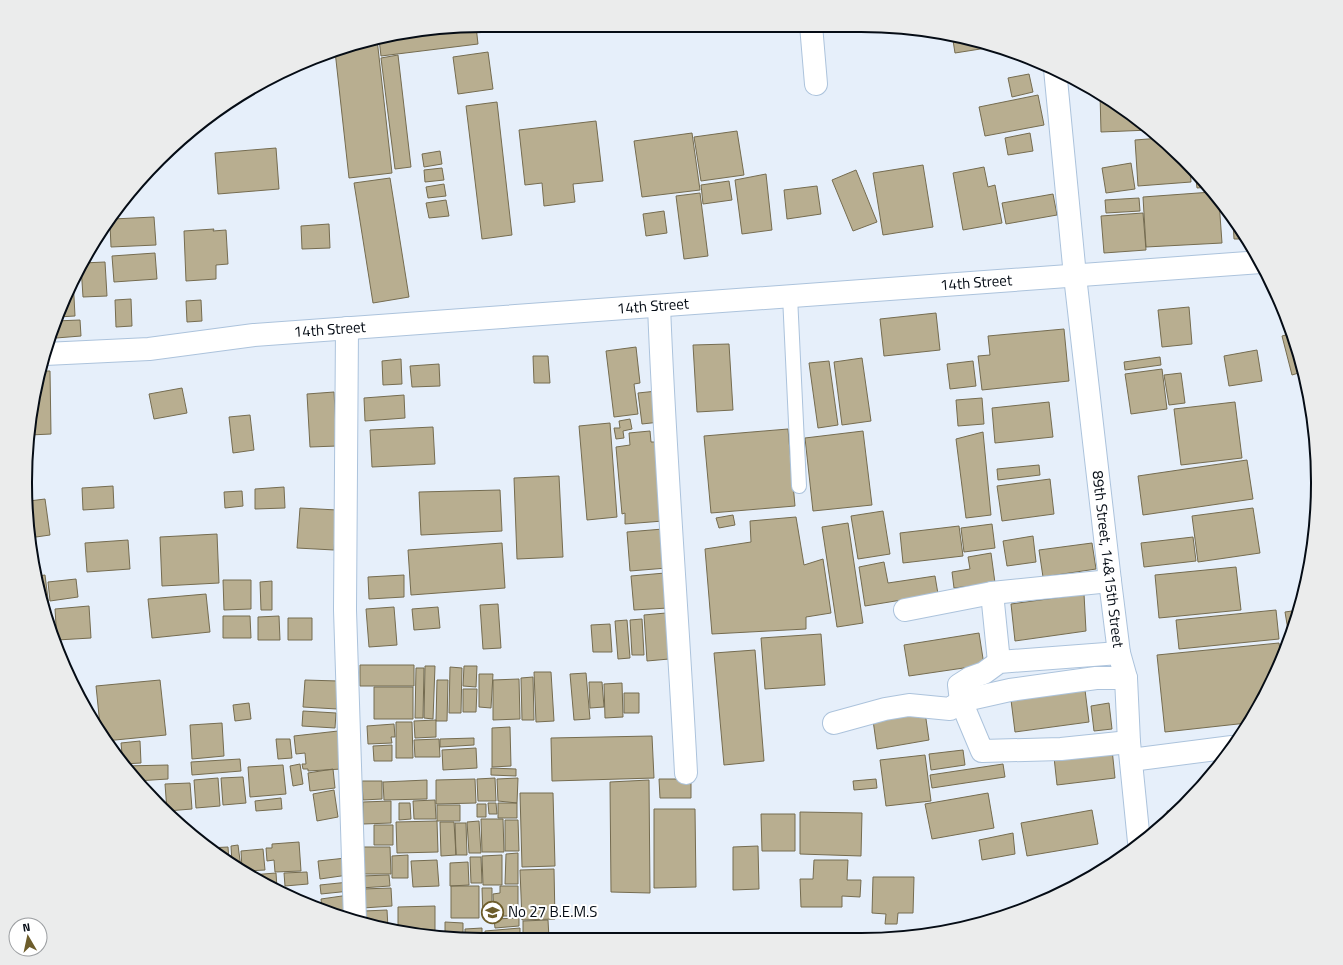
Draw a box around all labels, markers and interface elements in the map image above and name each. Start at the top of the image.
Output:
street label: 14th Street [939,268,1014,296]
street label: 14th Street [616,291,690,320]
street label: 14th Street [293,315,367,343]
street label: 89th Street, 14&15th Street [1086,469,1130,650]
school or university icon: No 27 B.E.M.S [479,899,505,925]
place label: No 27 B.E.M.S [508,900,597,923]
north arrow [8,917,48,957]
text: N [21,919,31,936]

